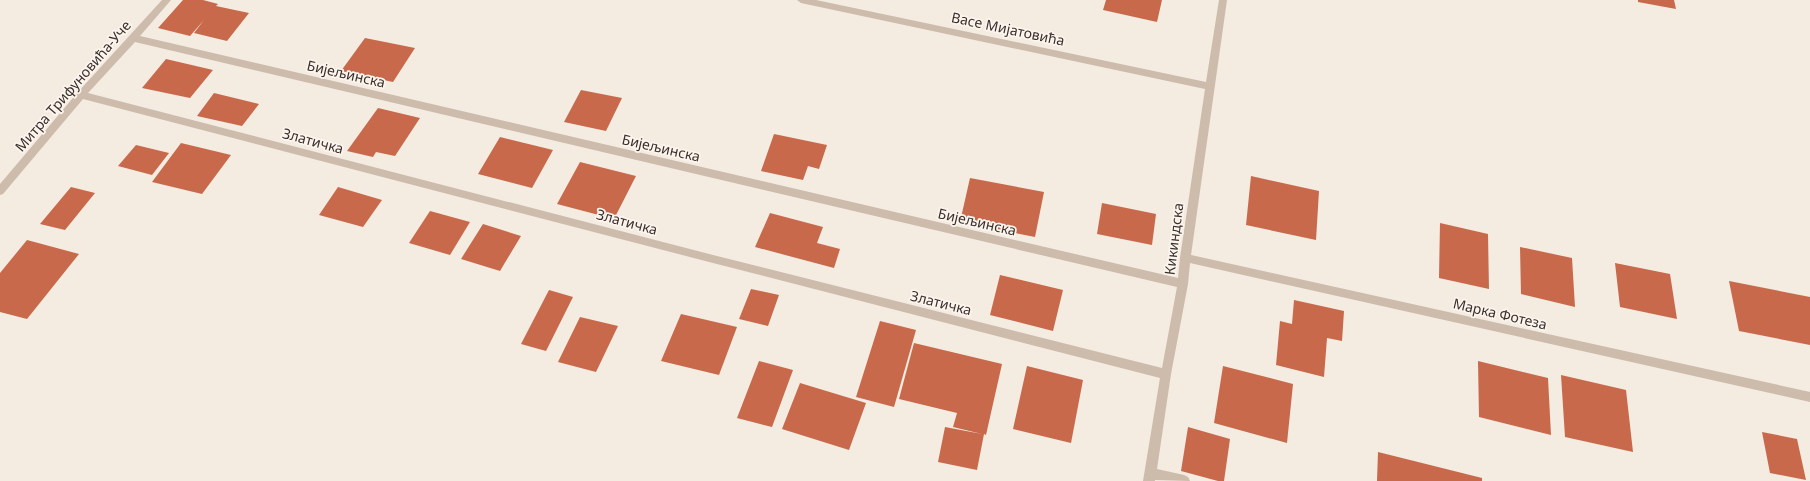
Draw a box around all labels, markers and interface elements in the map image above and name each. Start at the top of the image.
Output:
street label: Васе Мијатовића [950,7,1066,50]
street label: Митра Трифуновића-Уче [10,16,135,155]
street label: Бијељинска [305,55,387,92]
street label: Златичка [281,123,346,158]
street label: Бијељинска [620,129,702,166]
street label: Кикиндска [1160,202,1187,276]
street label: Бијељинска [936,203,1018,240]
street label: Златичка [595,204,660,239]
street label: Златичка [909,286,974,319]
street label: Марка Фотеза [1451,293,1549,334]

